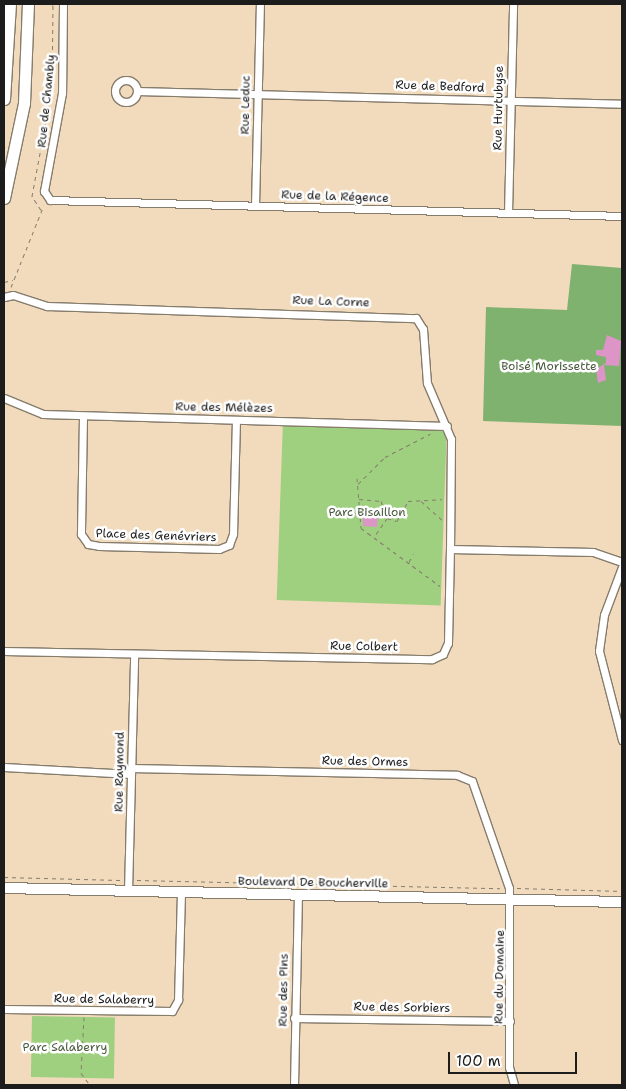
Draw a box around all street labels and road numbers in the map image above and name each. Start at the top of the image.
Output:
street label: Rue de Chambly [35,54,59,148]
street label: Rue Hurtubyse [491,65,507,151]
street label: Rue Leduc [238,75,254,135]
street label: Rue de Bedford [395,78,485,96]
street label: Rue de la Régence [281,188,389,206]
street label: Rue La Corne [292,293,370,311]
street label: Rue des Mélèzes [175,400,273,416]
street label: Place des Genévriers [95,527,217,545]
street label: Rue Colbert [330,639,398,655]
street label: Rue Raymond [112,732,128,812]
street label: Rue des Ormes [322,754,408,770]
street label: Boulevard De Boucherville [238,874,388,892]
street label: Rue du Domaine [492,930,508,1024]
street label: Rue des Pins [276,953,292,1027]
street label: Rue de Salaberry [54,992,154,1008]
street label: Rue des Sorbiers [354,1000,450,1016]

